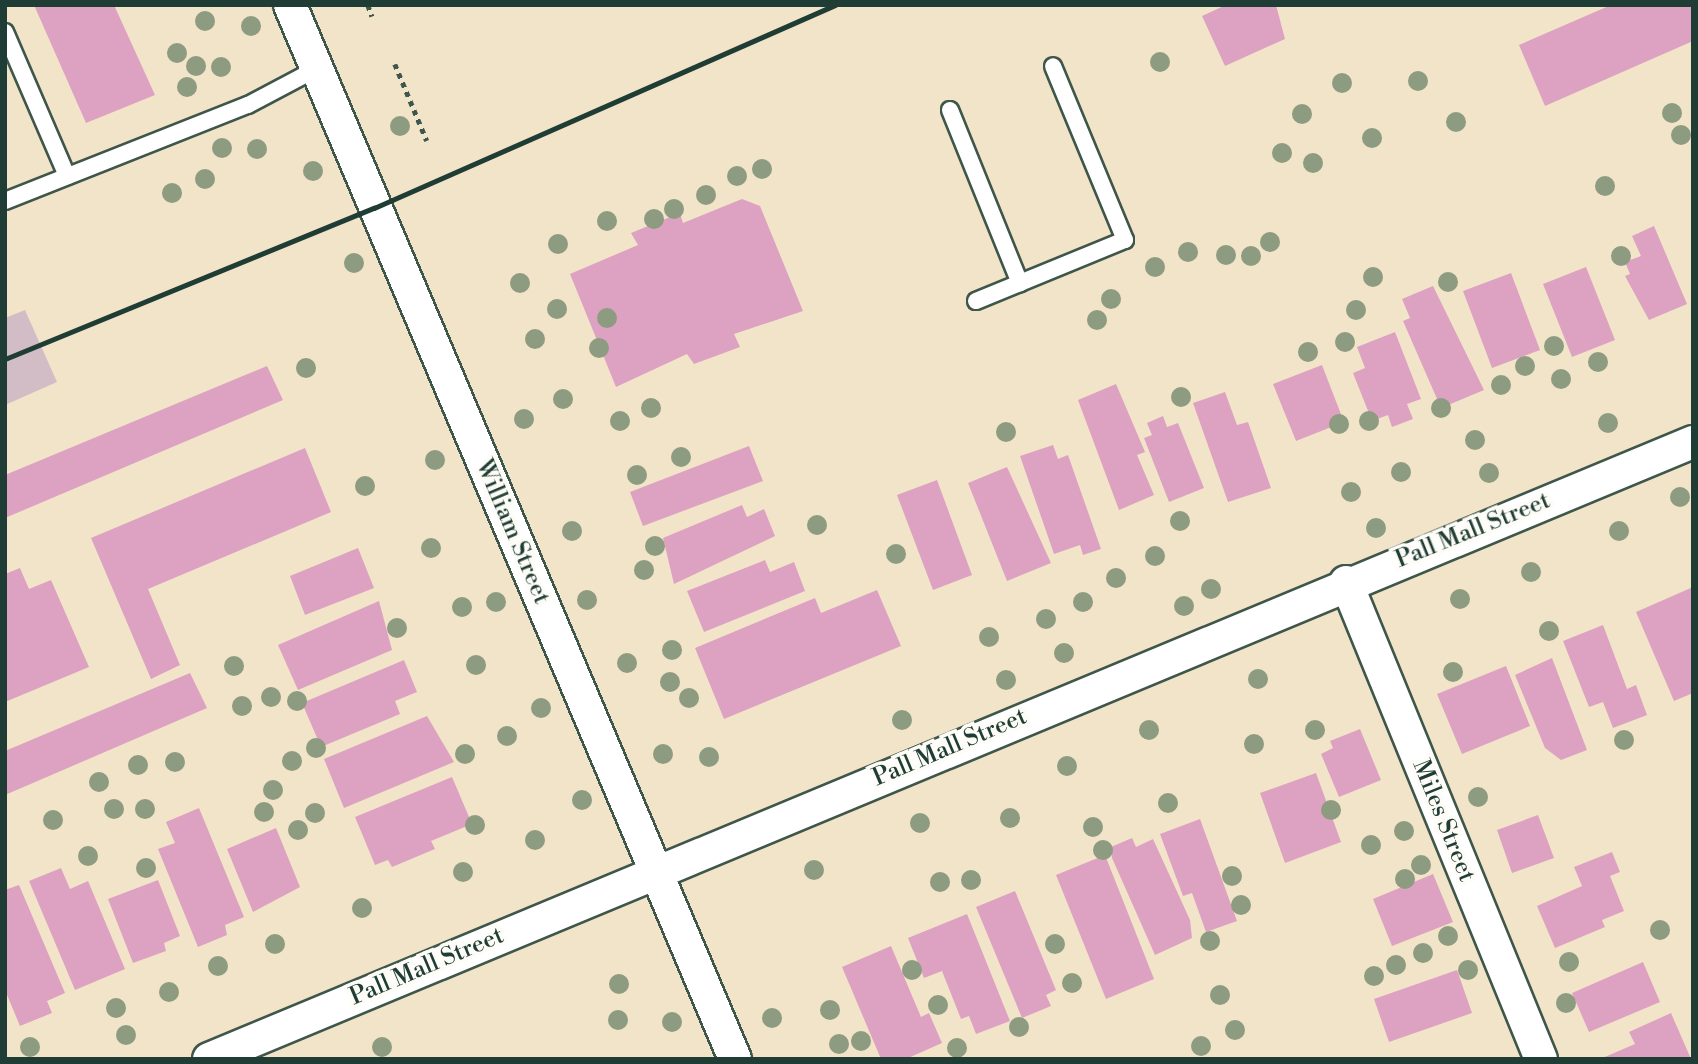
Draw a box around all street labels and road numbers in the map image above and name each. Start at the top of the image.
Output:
street label: William Street [469,455,555,609]
street label: Pall Mall Street [1392,487,1554,575]
street label: Pall Mall Street [869,703,1031,793]
street label: Miles Street [1405,756,1481,886]
street label: Pall Mall Street [346,922,508,1012]

